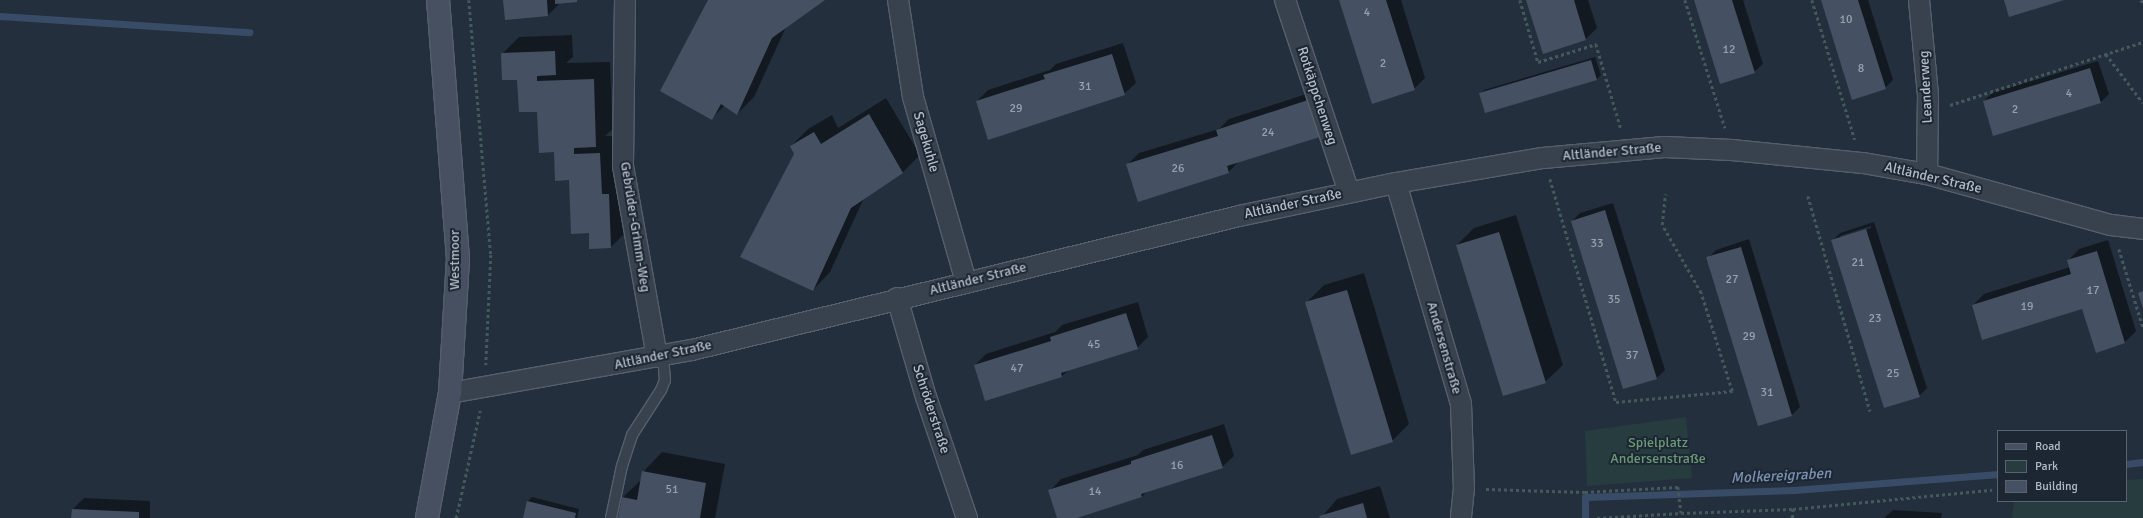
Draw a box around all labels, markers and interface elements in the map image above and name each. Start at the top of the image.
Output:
house number: 4 [1364,6,1370,20]
house number: 10 [1840,13,1852,27]
house number: 12 [1723,43,1735,57]
street label: Rotkäppchenweg [1293,45,1341,147]
street label: Leanderweg [1916,50,1936,124]
house number: 2 [1380,57,1386,71]
house number: 8 [1858,62,1864,76]
house number: 31 [1079,80,1091,94]
house number: 4 [2066,87,2072,101]
house number: 29 [1010,102,1022,116]
house number: 2 [2012,103,2018,117]
street label: Sagekuhle [909,110,943,174]
house number: 24 [1262,126,1274,140]
street label: Altländer Straße [1562,139,1662,165]
street label: Altländer Straße [1883,159,1983,197]
street label: Gebrüder-Grimm-Weg [616,161,654,293]
house number: 26 [1172,162,1184,176]
street label: Altländer Straße [1243,185,1343,223]
street label: Westmoor [447,230,463,290]
house number: 33 [1591,237,1603,251]
house number: 21 [1852,256,1864,270]
street label: Altländer Straße [928,259,1028,299]
house number: 27 [1726,273,1738,287]
house number: 17 [2087,284,2099,298]
house number: 35 [1608,293,1620,307]
street label: Andersenstraße [1423,300,1465,396]
house number: 19 [2021,300,2033,314]
house number: 23 [1869,312,1881,326]
house number: 29 [1743,330,1755,344]
street label: Altländer Straße [613,336,713,374]
house number: 45 [1088,338,1100,352]
house number: 37 [1626,349,1638,363]
street label: Schröderstraße [909,362,953,456]
house number: 47 [1011,362,1023,376]
house number: 25 [1887,367,1899,381]
house number: 31 [1761,386,1773,400]
legend [1997,430,2127,502]
park label: Spielplatz Andersenstraße [1610,435,1706,468]
text: Road [2035,439,2061,454]
house number: 16 [1171,459,1183,473]
text: Park [2035,459,2058,474]
water label: Molkereigraben [1730,464,1832,488]
text: Building [2035,479,2078,494]
house number: 51 [666,483,678,497]
house number: 14 [1089,485,1101,499]

